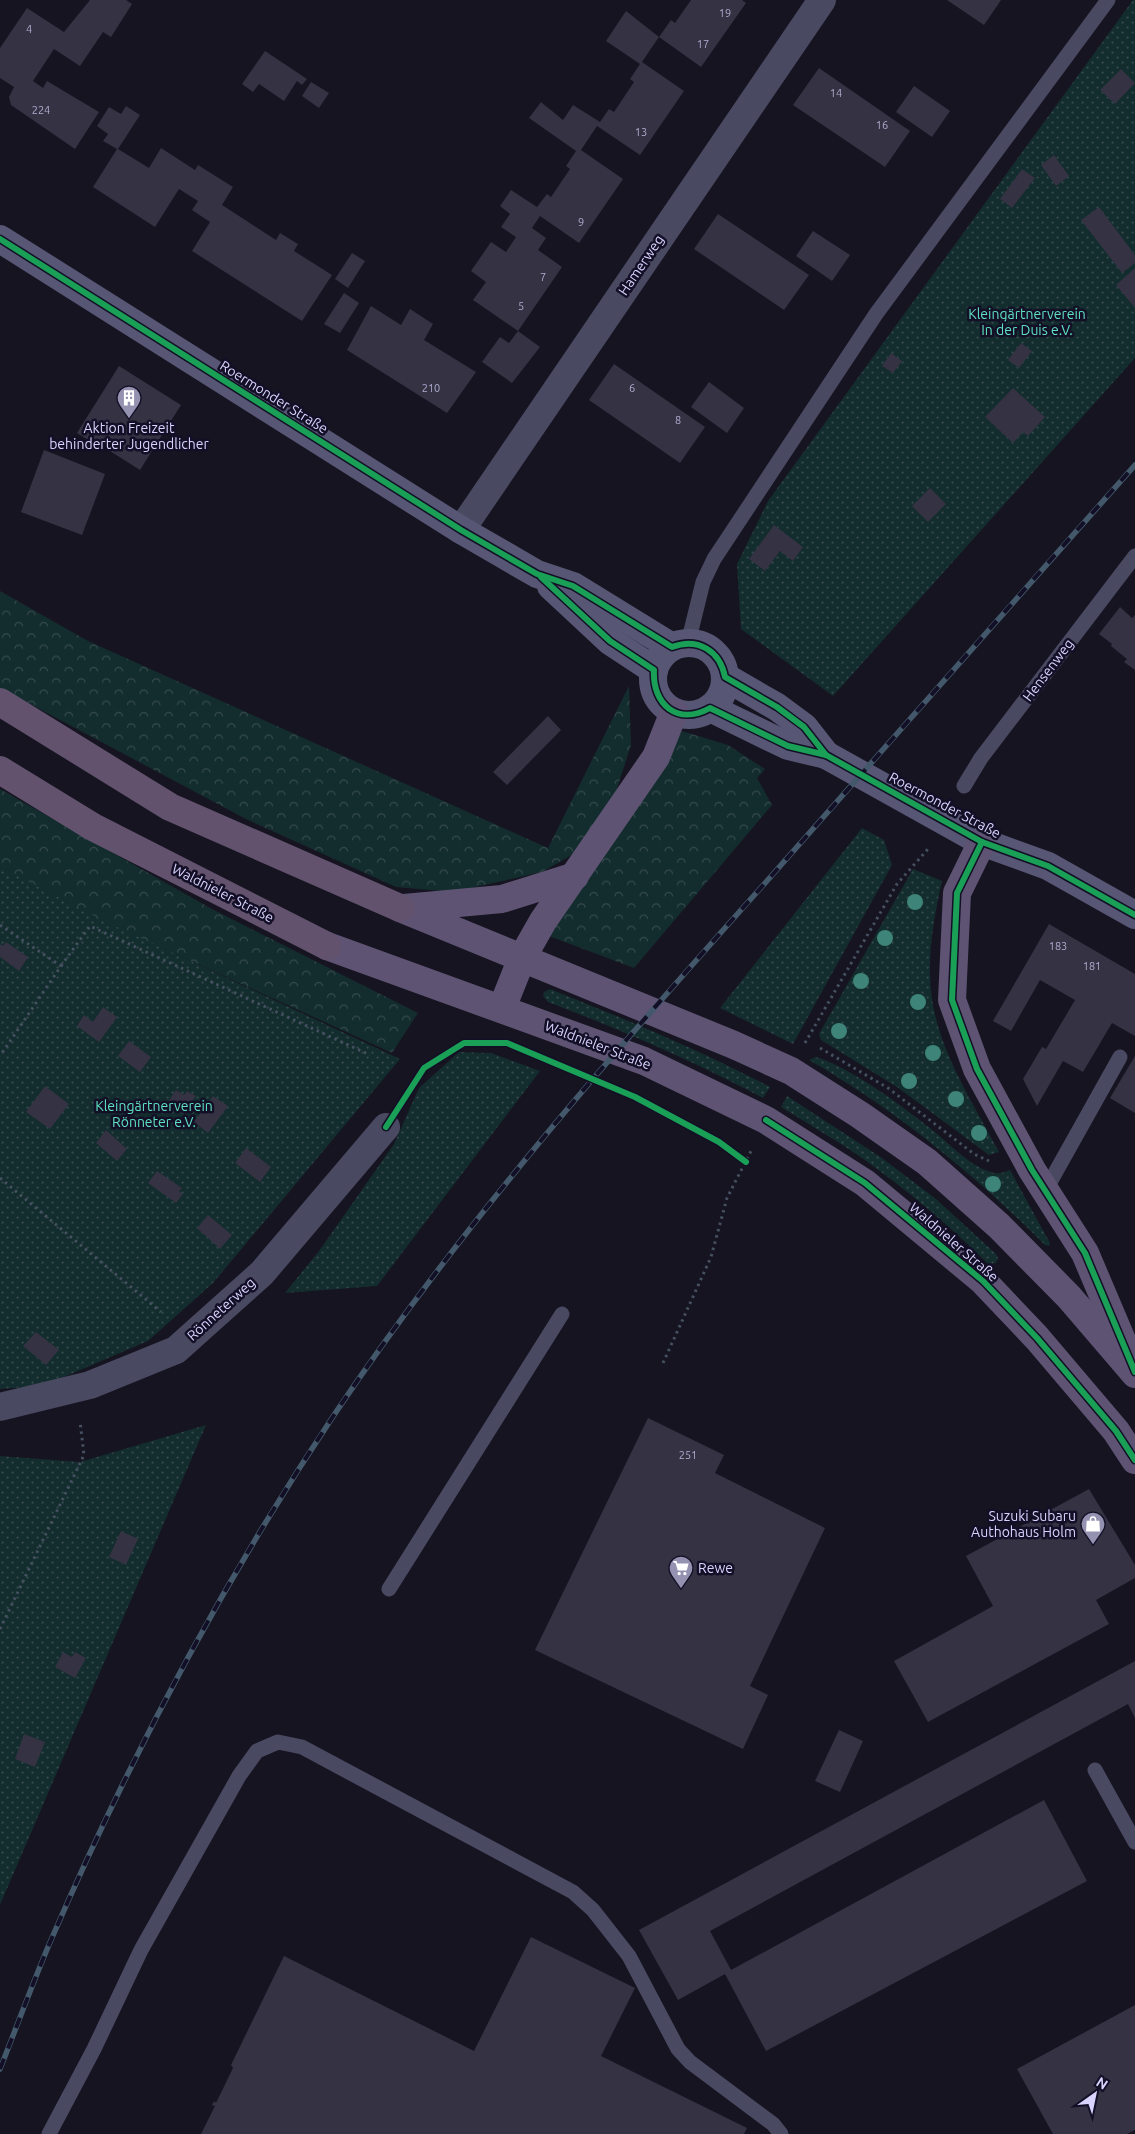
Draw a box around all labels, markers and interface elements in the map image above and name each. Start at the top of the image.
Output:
house number: 19 [719,7,731,19]
house number: 4 [26,23,32,35]
house number: 17 [697,38,709,50]
house number: 14 [830,87,842,99]
house number: 224 [32,104,50,116]
house number: 16 [876,119,888,131]
house number: 13 [635,126,647,138]
house number: 9 [578,216,584,228]
street label: Hamerweg [615,232,667,298]
house number: 7 [540,271,546,283]
house number: 5 [518,300,524,312]
park label: Kleingärtnerverein In der Duis e.V. [968,306,1086,338]
street label: Roermonder Straße [217,357,331,437]
house number: 210 [422,382,440,394]
house number: 6 [629,382,635,394]
building icon: Aktion Freizeit behinderter Jugendlicher [116,385,142,419]
house number: 8 [675,414,681,426]
place label: Aktion Freizeit behinderter Jugendlicher [49,420,210,452]
street label: Hensenweg [1019,636,1077,704]
street label: Roermonder Straße [886,769,1004,841]
street label: Waldnieler Straße [169,860,277,926]
house number: 183 [1049,940,1067,952]
house number: 181 [1083,960,1101,972]
street label: Waldnieler Straße [543,1017,653,1073]
park label: Kleingärtnerverein Rönneter e.V. [95,1098,213,1130]
street label: Waldnieler Straße [906,1199,1002,1285]
street label: Rönneterweg [184,1274,258,1344]
house number: 251 [679,1449,697,1461]
place label: Suzuki Subaru Authohaus Holm [971,1508,1076,1540]
shop icon: Suzuki Subaru Authohaus Holm [1080,1511,1106,1545]
supermarket icon: Rewe [668,1555,694,1589]
place label: Rewe [698,1560,733,1576]
north arrow [1070,2069,1120,2119]
text: N [1093,2074,1111,2093]

